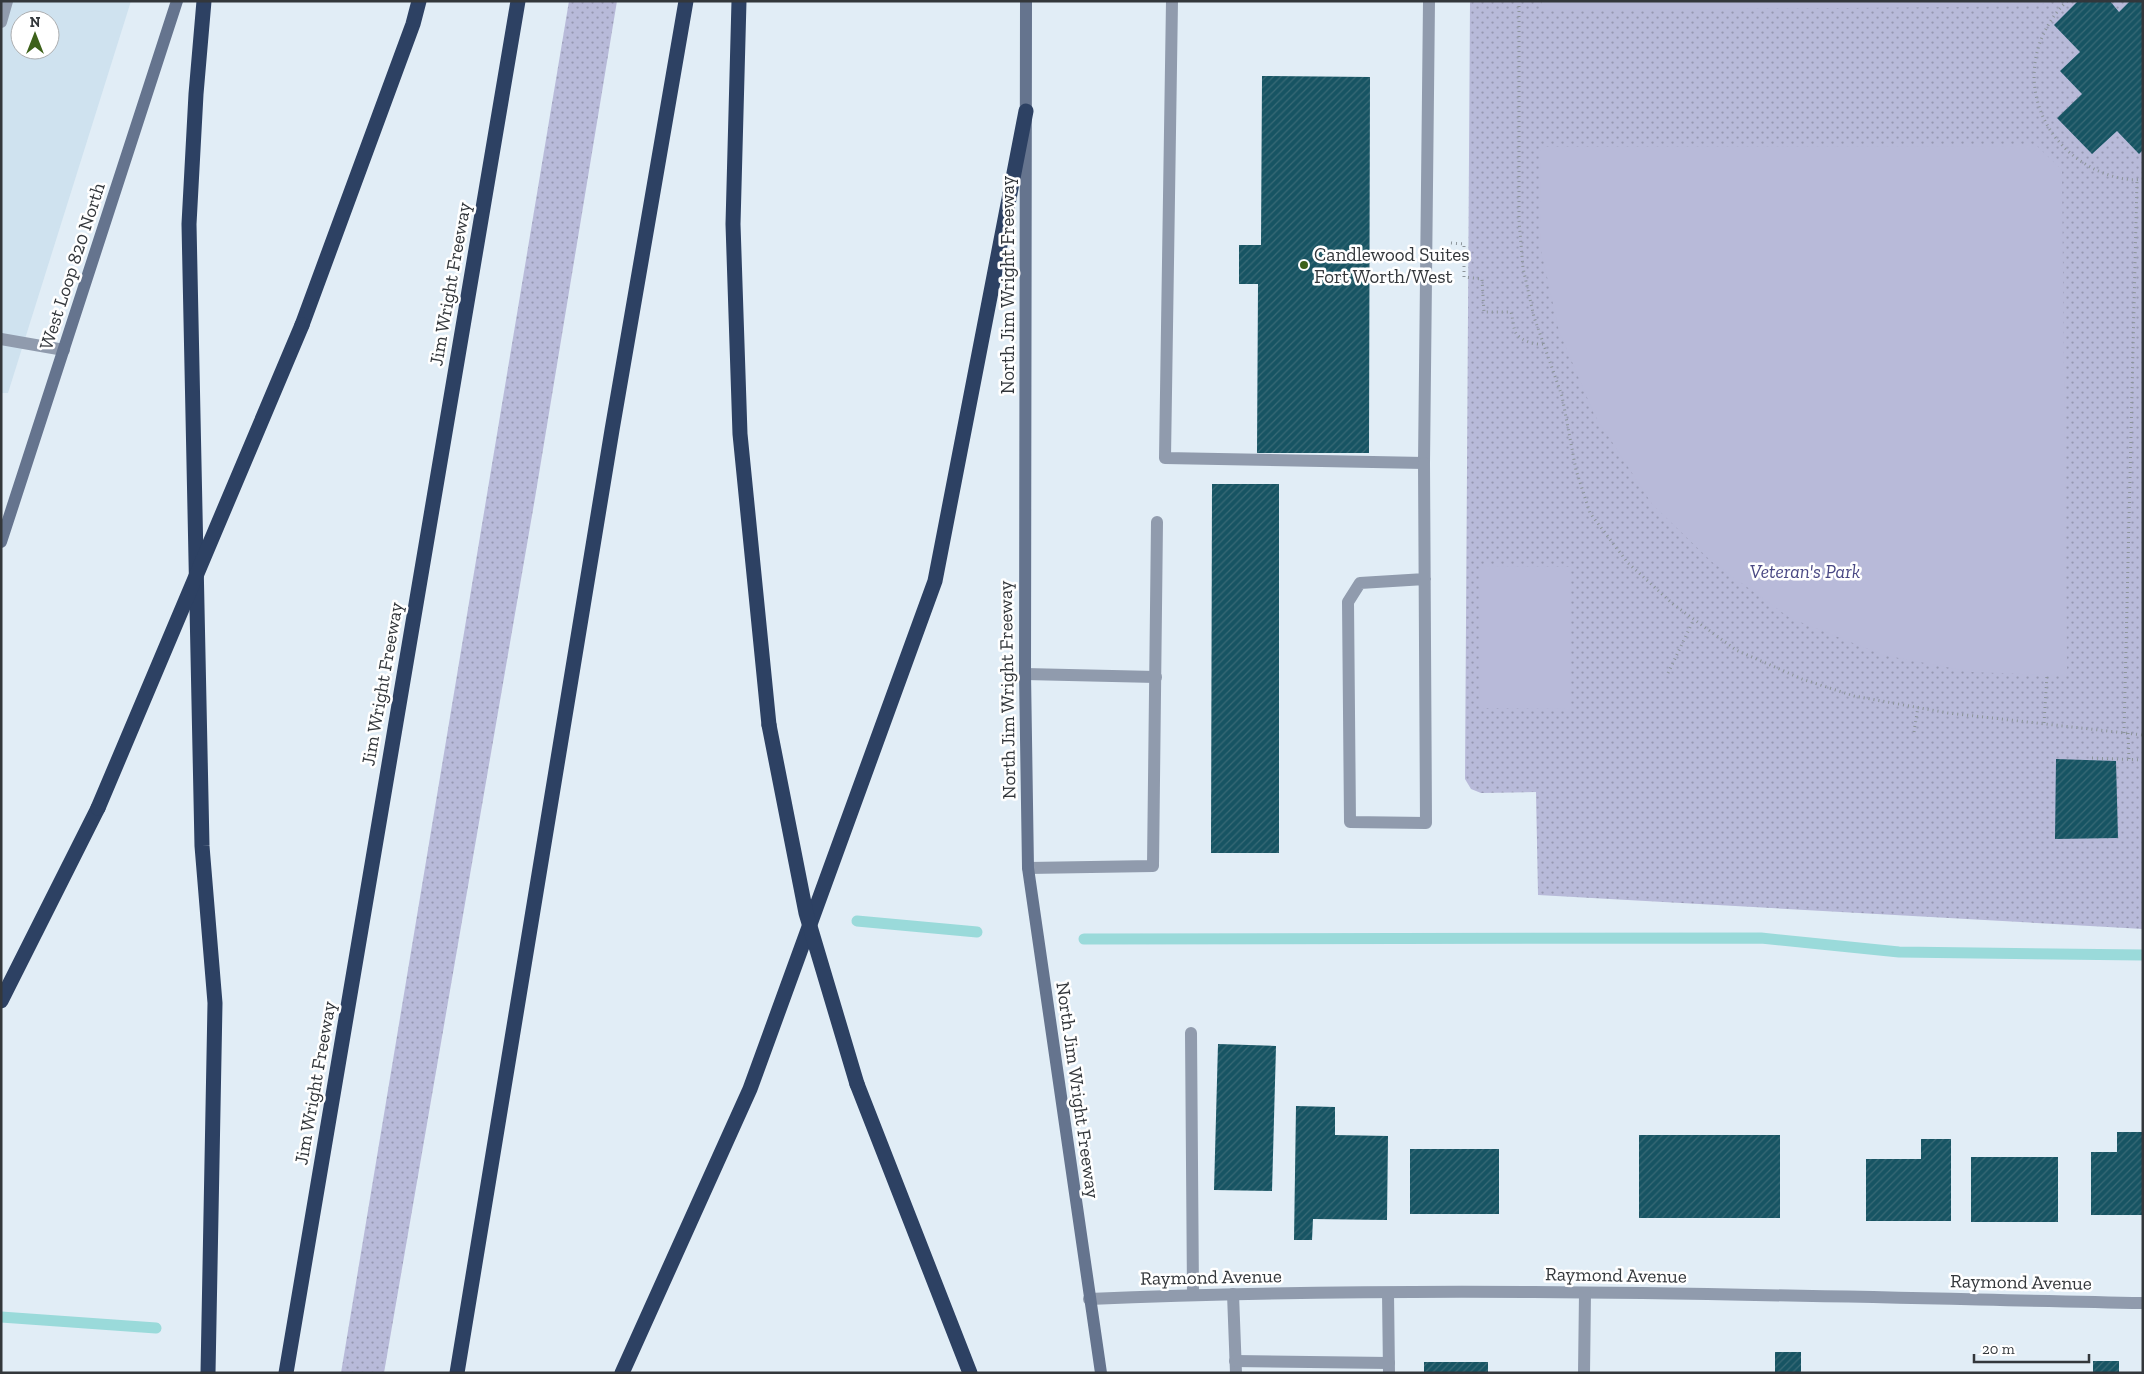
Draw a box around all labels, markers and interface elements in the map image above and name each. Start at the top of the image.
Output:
north arrow [10,10,60,60]
text: N [30,14,41,31]
street label: North Jim Wright Freeway [996,175,1019,394]
street label: West Loop 820 North [34,179,110,352]
street label: Jim Wright Freeway [424,200,476,368]
place label: Candlewood Suites Fort Worth/West [1314,243,1470,288]
marker: Candlewood Suites Fort Worth/West [1298,259,1310,271]
park label: Veteran's Park [1750,560,1860,583]
street label: North Jim Wright Freeway [994,580,1020,799]
street label: Jim Wright Freeway [356,600,408,768]
street label: North Jim Wright Freeway [1051,980,1105,1200]
street label: Jim Wright Freeway [289,999,341,1167]
street label: Raymond Avenue [1545,1262,1687,1288]
street label: Raymond Avenue [1140,1264,1282,1290]
street label: Raymond Avenue [1950,1269,2092,1295]
scale bar [1974,1332,2089,1364]
text: 20 m [1982,1340,2015,1358]

